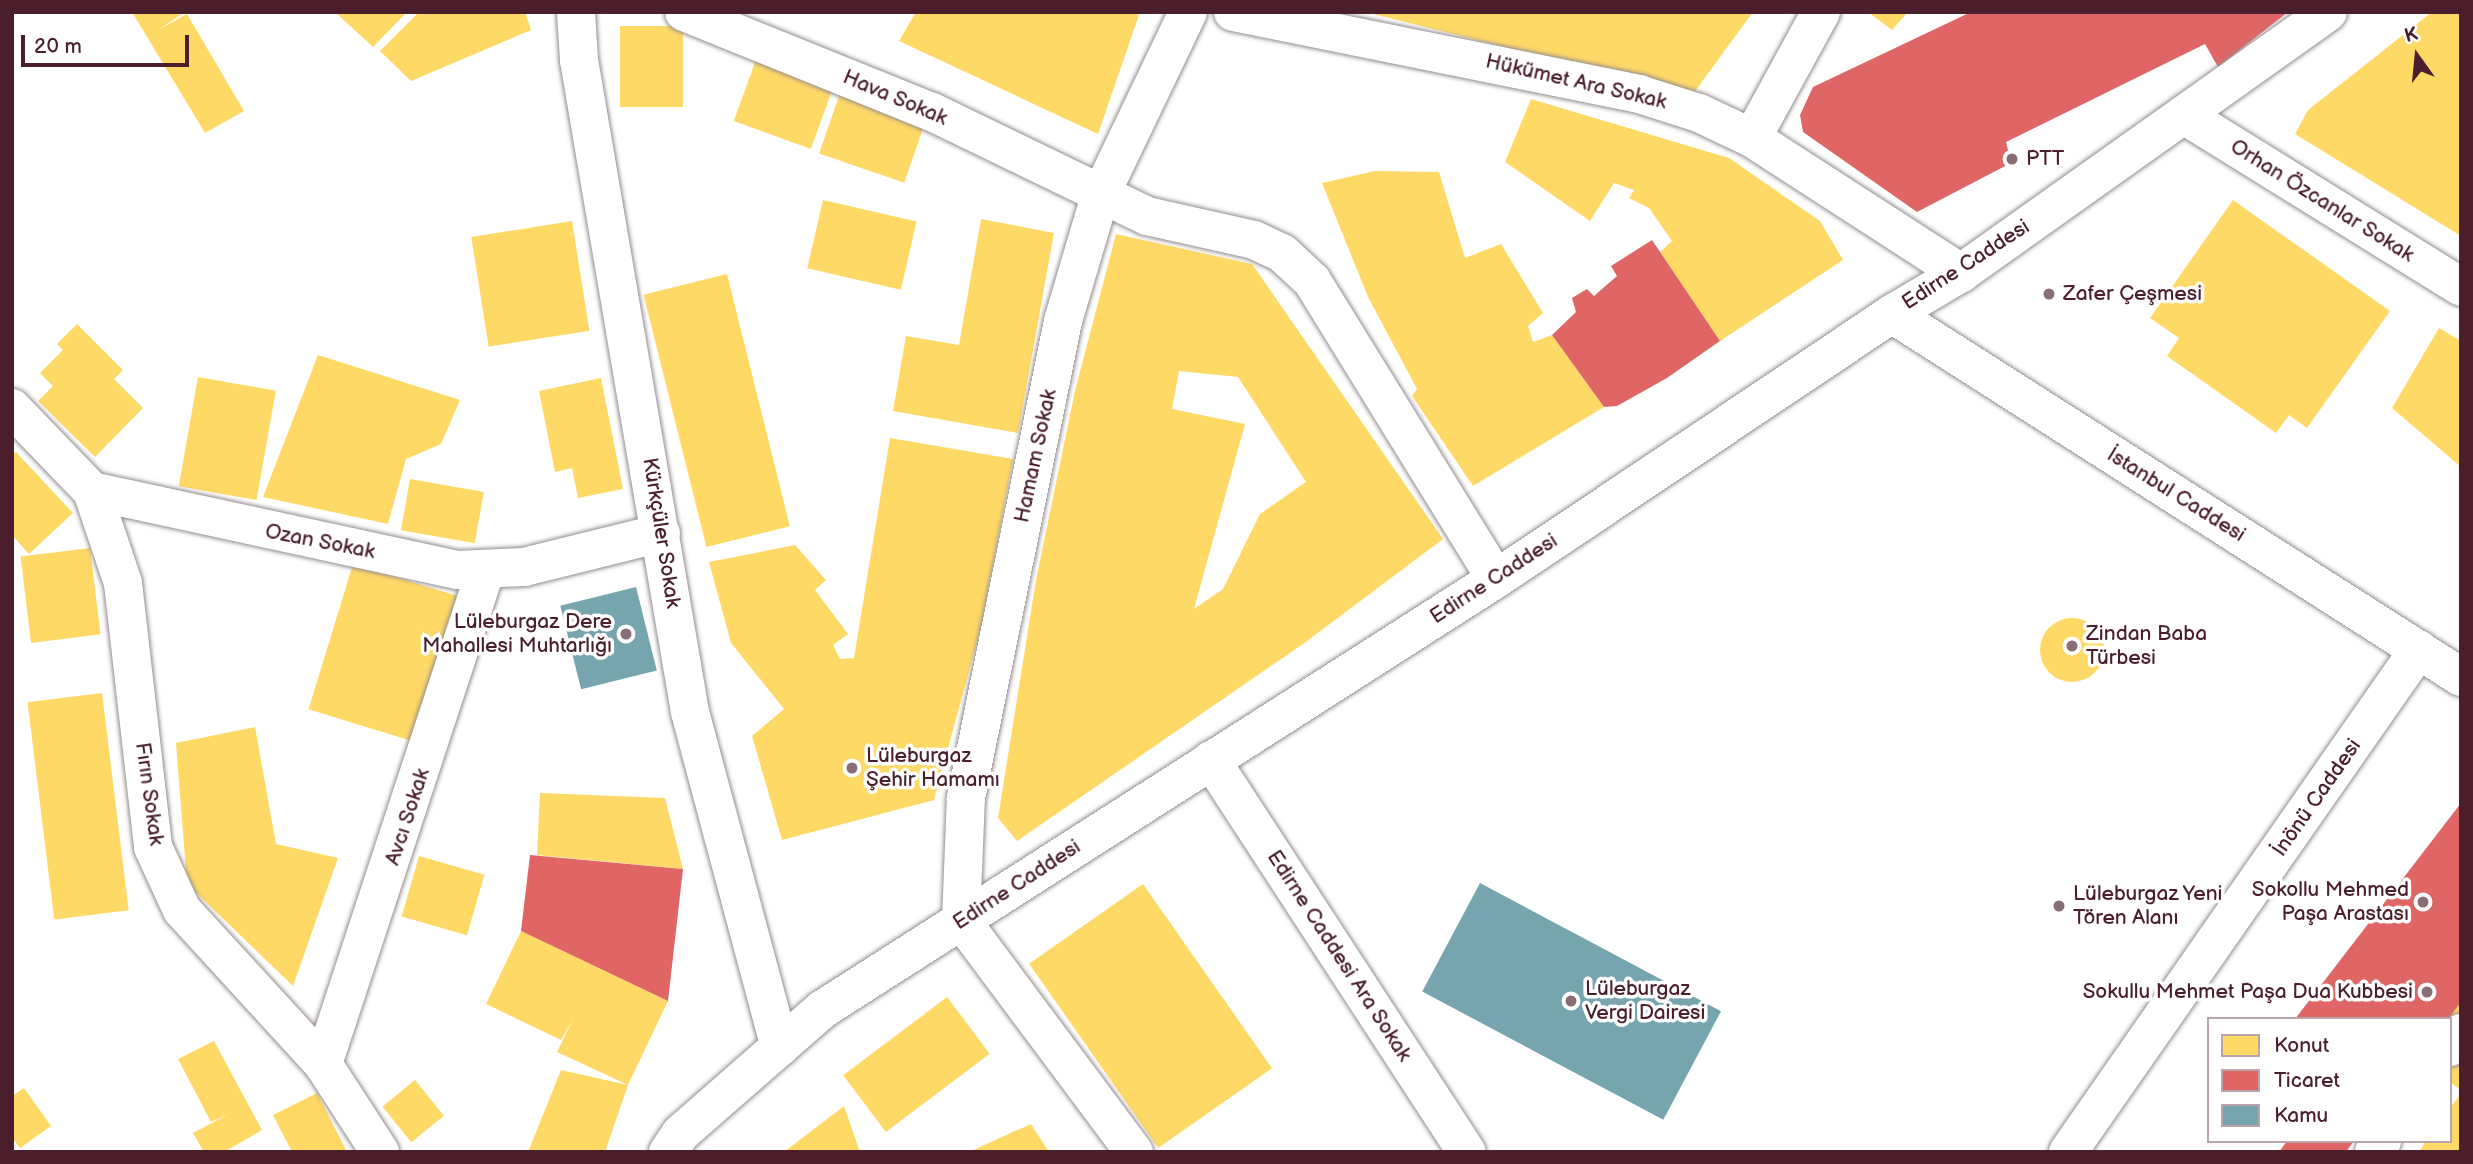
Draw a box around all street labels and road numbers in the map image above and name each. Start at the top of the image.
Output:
street label: Hükümet Ara Sokak [1483,49,1669,115]
street label: Hava Sokak [839,65,951,131]
street label: Orhan Özcanlar Sokak [2225,134,2419,268]
street label: Edirne Caddesi [1898,214,2034,316]
street label: Hamam Sokak [1010,387,1062,525]
street label: İstanbul Caddesi [2102,442,2250,548]
street label: Kürkçüler Sokak [637,456,685,610]
street label: Ozan Sokak [263,519,377,565]
street label: Edirne Caddesi [1426,528,1562,630]
street label: İnönü Caddesi [2267,734,2367,862]
street label: Fırın Sokak [129,741,169,847]
street label: Avcı Sokak [380,765,436,869]
street label: Edirne Caddesi [949,834,1085,936]
street label: Edirne Caddesi Ara Sokak [1261,846,1417,1066]

